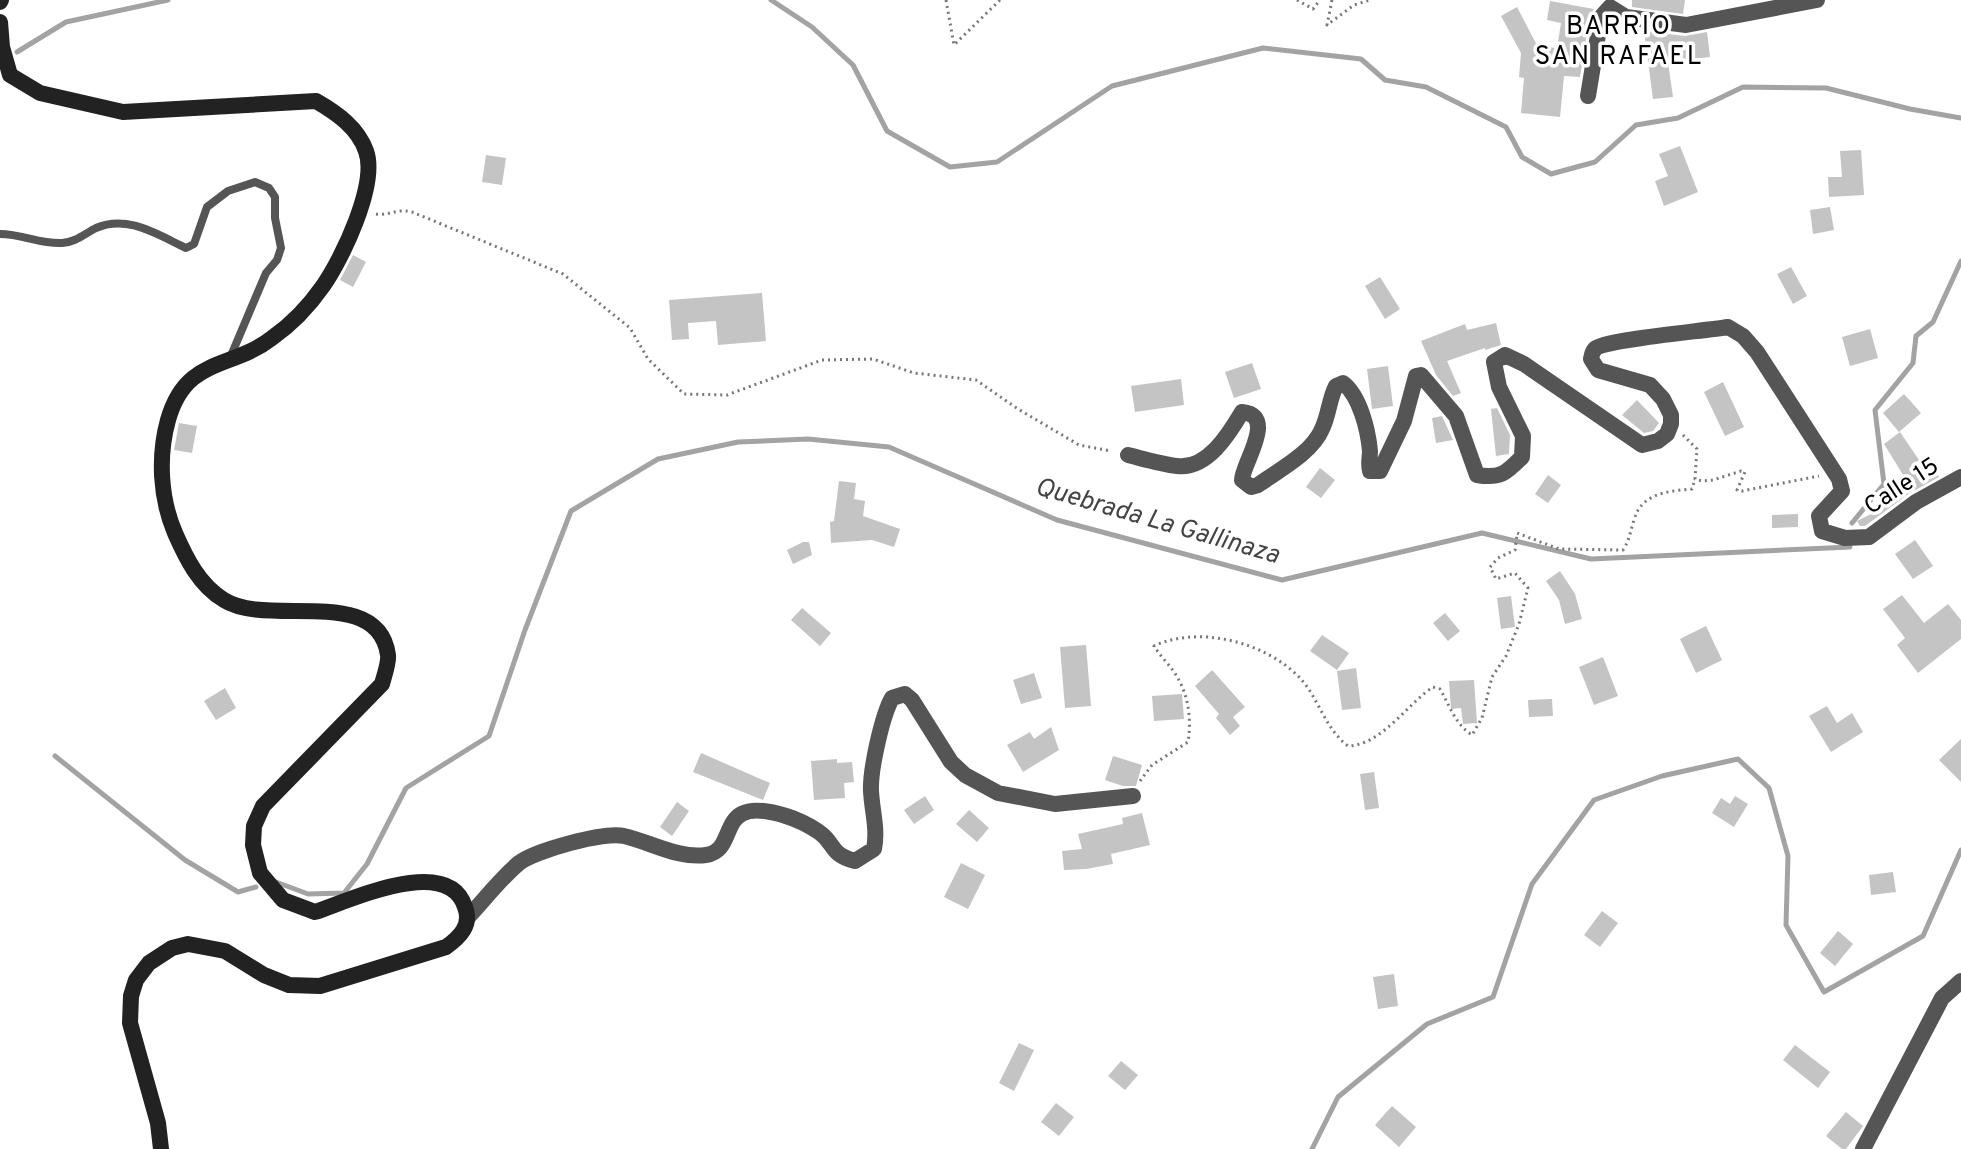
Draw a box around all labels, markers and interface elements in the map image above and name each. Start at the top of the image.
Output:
district label: BARRIO SAN RAFAEL [1535,11,1703,74]
street label: Calle 15 [1859,452,1945,522]
water label: Quebrada La Gallinaza [1031,471,1284,573]

